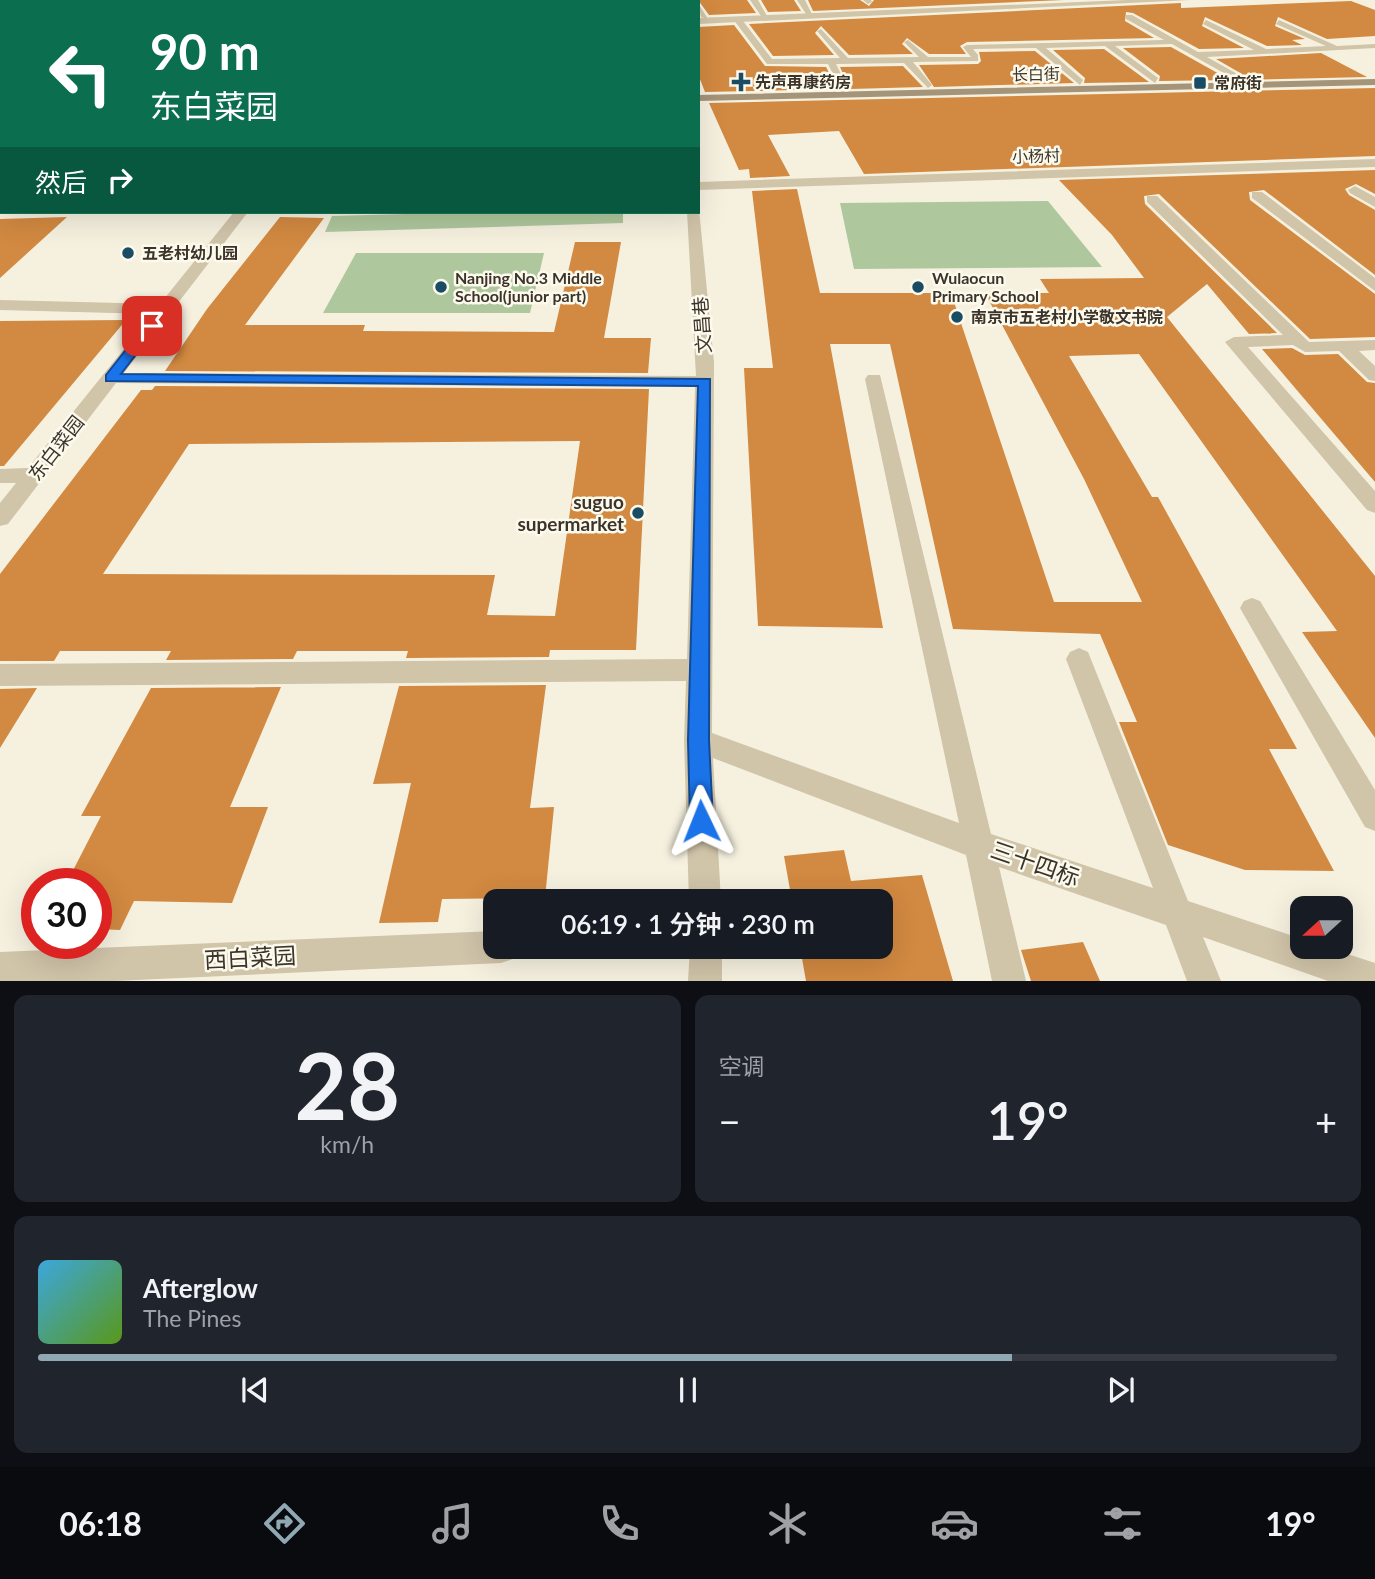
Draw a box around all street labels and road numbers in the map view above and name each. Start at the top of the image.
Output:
street label: 长白街 [1012,64,1060,83]
street label: 小杨村 [1012,145,1060,166]
street label: 文昌巷 [688,296,715,354]
street label: 东白菜园 [23,411,88,485]
street label: 三十四标 [987,835,1083,891]
street label: 西白菜园 [203,941,297,973]

